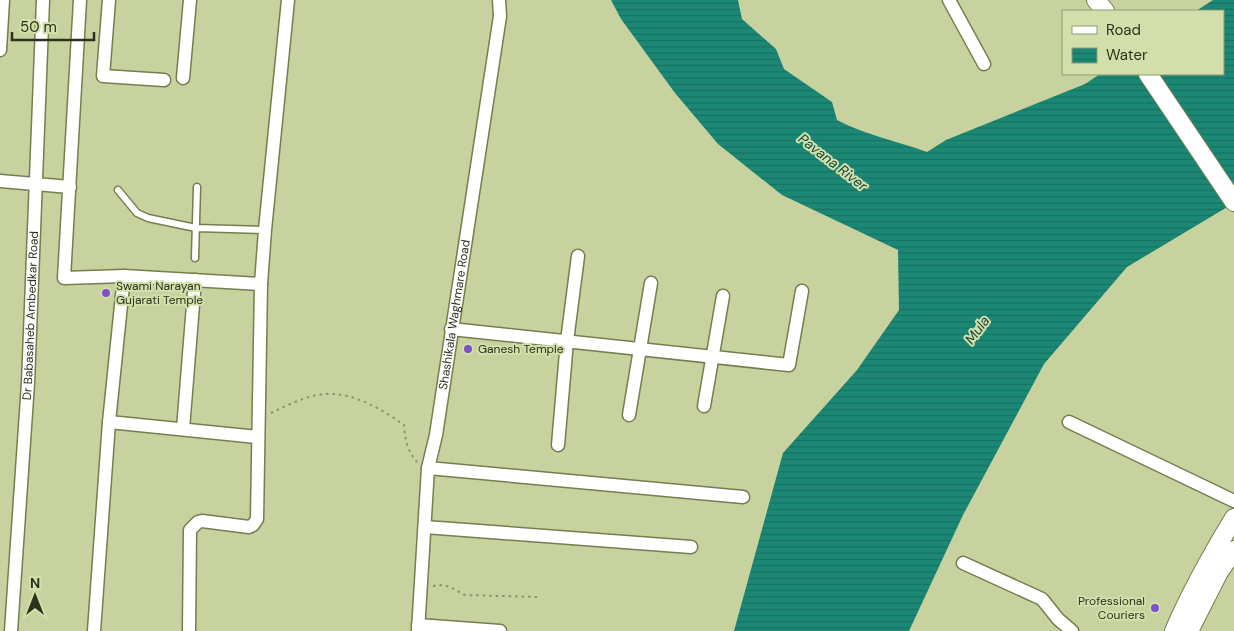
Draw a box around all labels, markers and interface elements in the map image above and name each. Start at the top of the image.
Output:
scale bar [12,10,95,42]
legend [1062,10,1224,75]
text: 50 m [20,17,57,37]
text: Road [1106,20,1141,40]
text: Water [1106,45,1148,65]
water label: Pavana River [795,129,872,195]
street label: Dr Babasaheb Ambedkar Road [19,231,42,401]
street label: Shashikala Waghmare Road [435,238,474,391]
place label: Swami Narayan Gujarati Temple [116,278,203,308]
marker: Swami Narayan Gujarati Temple [100,287,112,299]
water label: Mula [961,312,993,348]
place label: Ganesh Temple [478,341,564,357]
marker: Ganesh Temple [462,343,474,355]
north arrow [10,571,60,621]
text: N [30,574,40,592]
place label: Professional Couriers [1078,593,1145,623]
marker: Professional Couriers [1149,602,1161,614]

